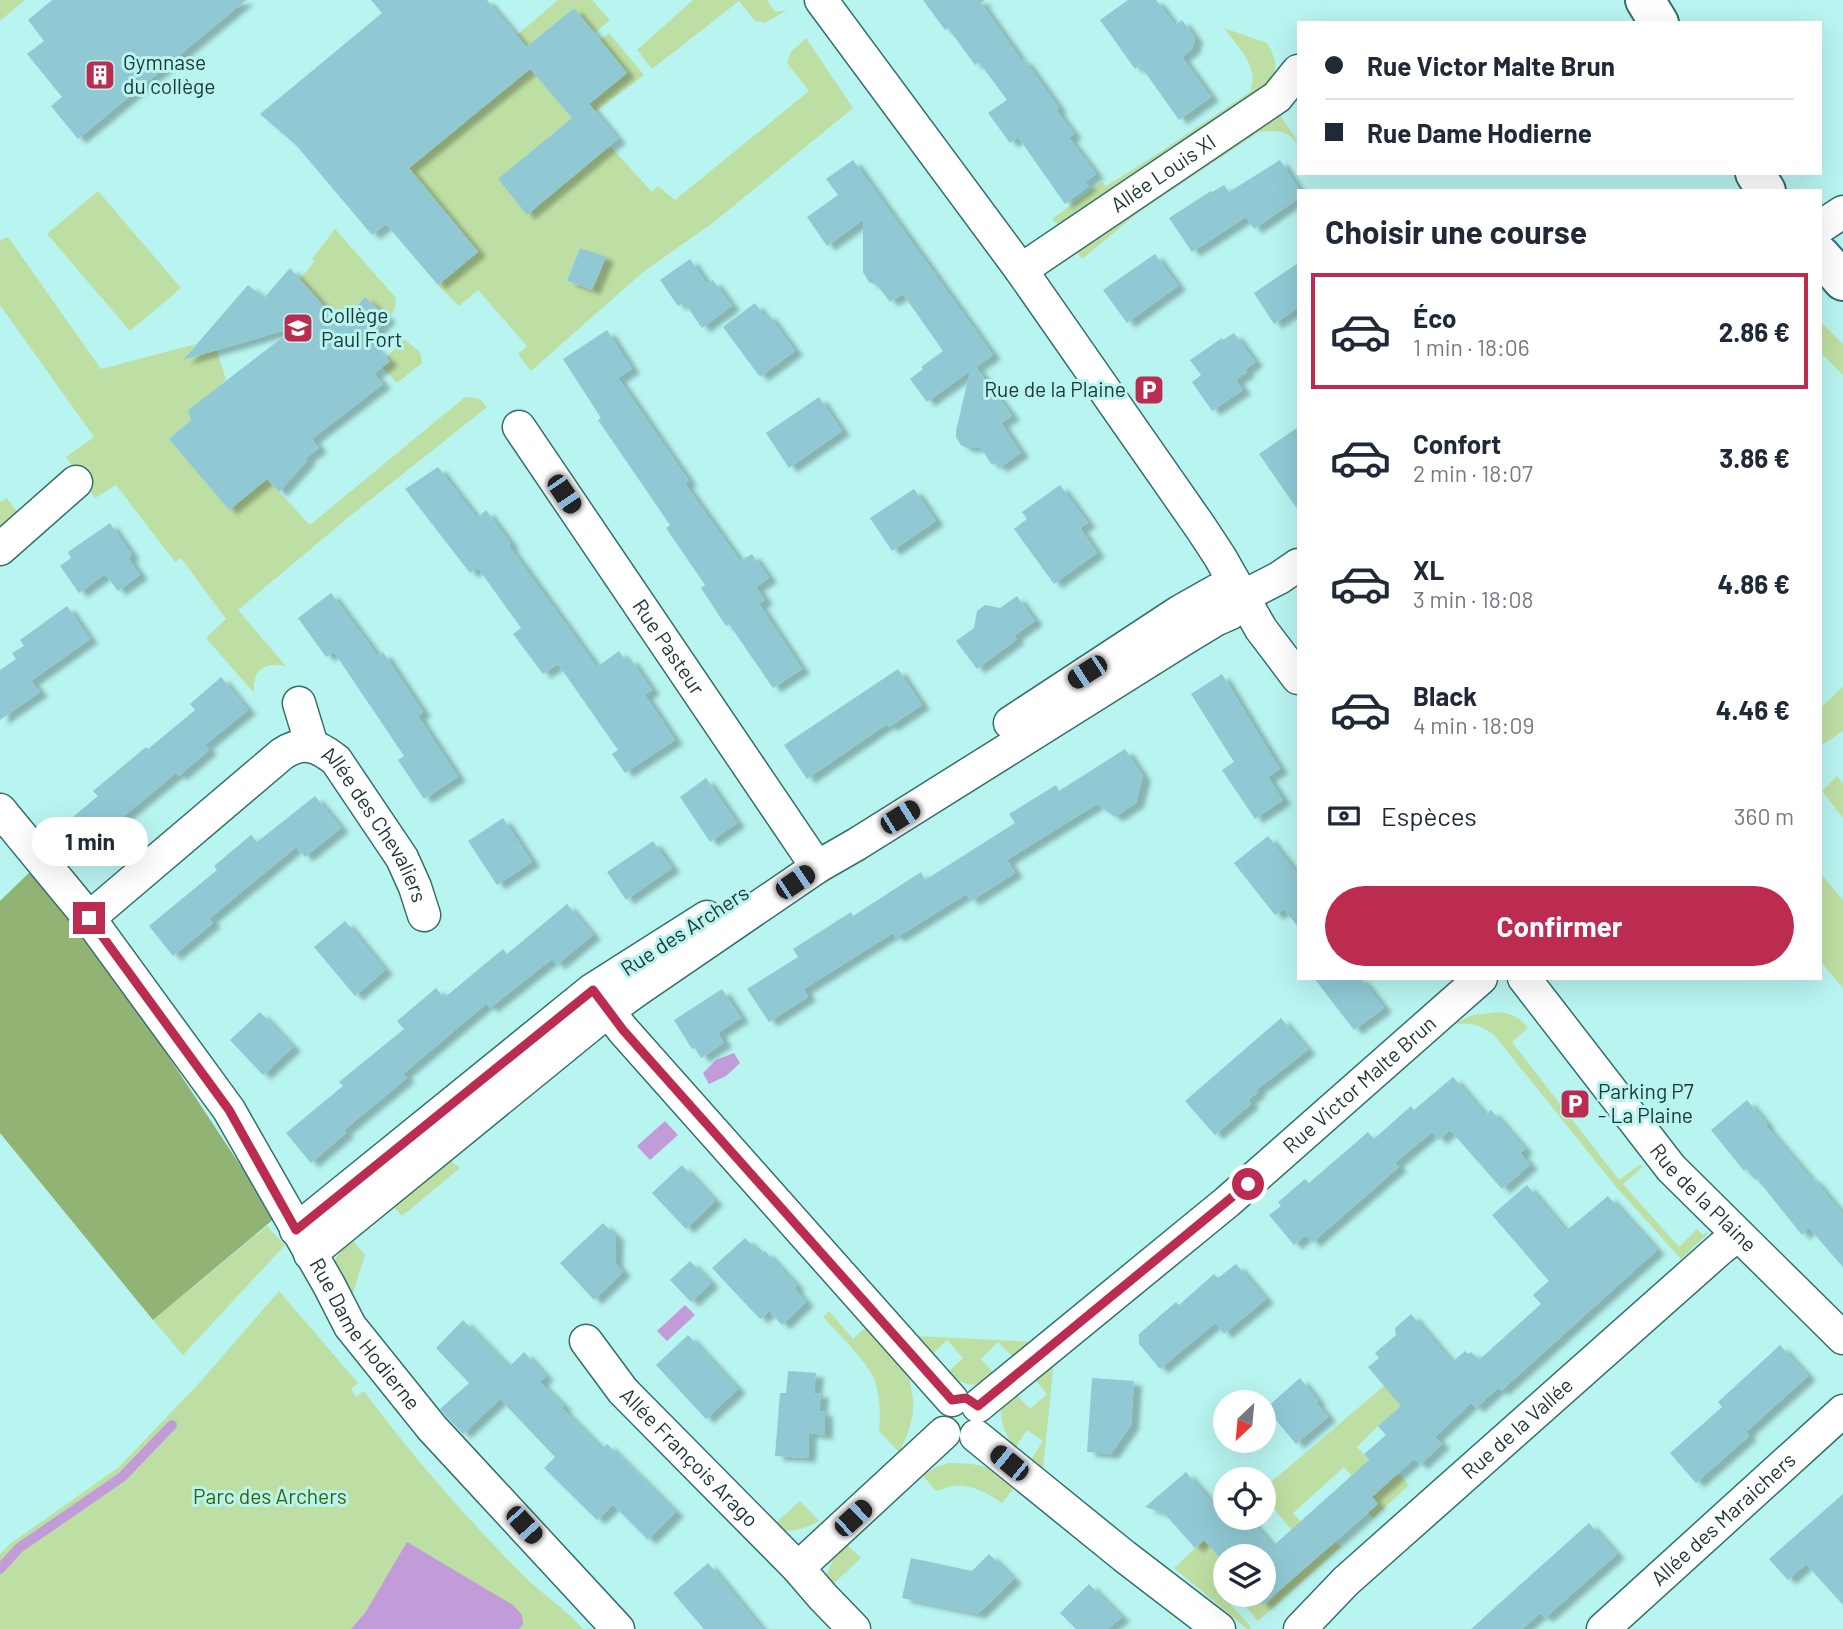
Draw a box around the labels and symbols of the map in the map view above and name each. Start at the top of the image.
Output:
place label: Gymnase du collège [123,49,216,98]
building icon: Gymnase du collège [83,58,117,92]
street label: Allée Louis XI [1105,128,1220,217]
place label: Collège Paul Fort [321,302,403,351]
school or university icon: Collège Paul Fort [281,311,315,345]
parking icon: Rue de la Plaine [1132,373,1166,407]
place label: Rue de la Plaine [984,376,1126,401]
car [544,471,585,517]
street label: Rue Pasteur [628,594,711,699]
car [1064,652,1111,692]
street label: Allée des Chevaliers [318,740,433,905]
car [877,797,924,837]
callout: 1 min [31,816,147,866]
car [772,862,819,902]
street label: Rue des Archers [616,879,753,980]
route end [73,902,105,934]
street label: Rue Victor Malte Brun [1277,1010,1440,1158]
place label: Parking P7 - La Plaine [1598,1078,1694,1127]
parking icon: Parking P7 - La Plaine [1558,1087,1592,1121]
street label: Rue de la Plaine [1646,1138,1762,1256]
route start [1232,1168,1264,1200]
street label: Rue Dame Hodierne [305,1253,426,1414]
street label: Rue de la Vallée [1456,1372,1577,1483]
street label: Allée François Arago [616,1382,764,1532]
north arrow [1213,1390,1276,1452]
car [987,1442,1032,1484]
street label: Allée des Maraichers [1645,1446,1800,1590]
park label: Parc des Archers [193,1483,347,1508]
car [831,1496,876,1540]
car [503,1502,546,1548]

